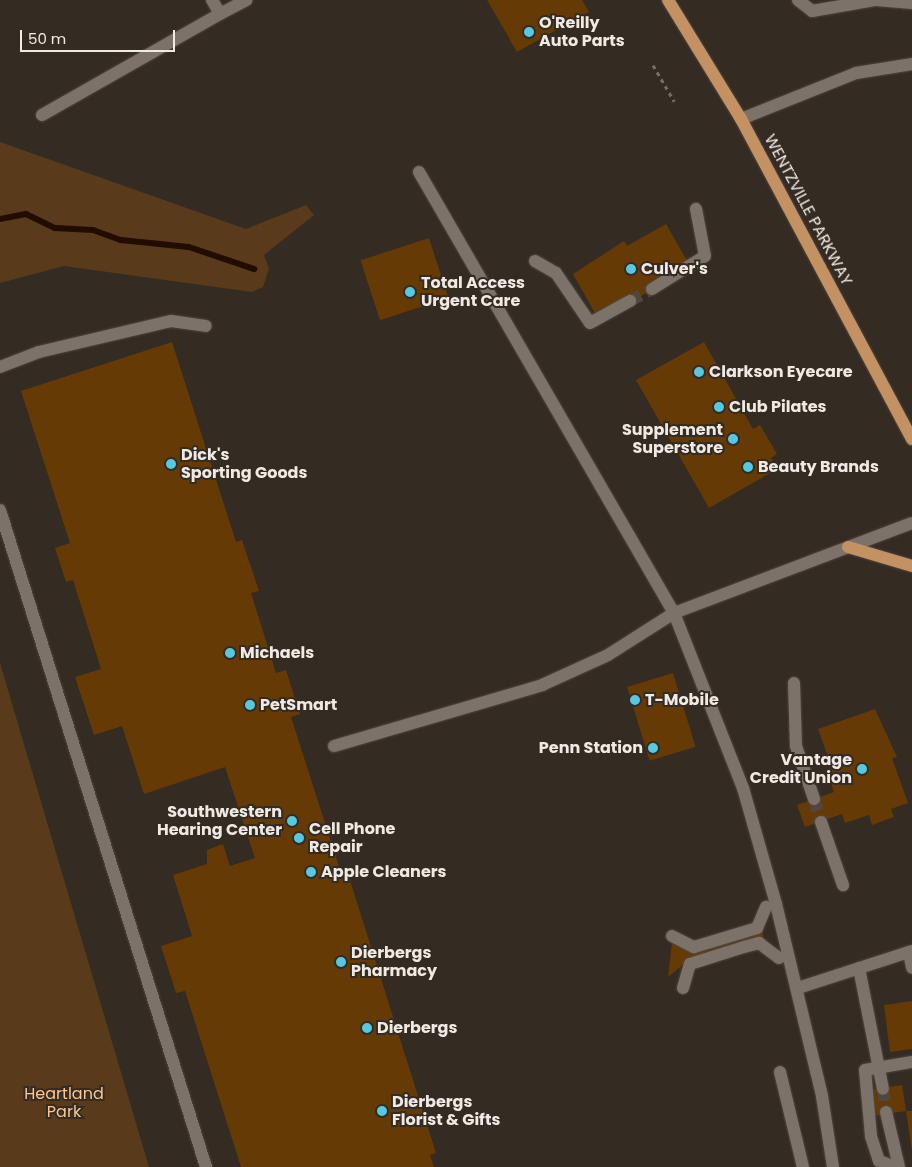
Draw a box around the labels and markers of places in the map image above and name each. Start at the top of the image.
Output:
place label: O'Reilly Auto Parts [539,13,625,51]
marker: O'Reilly Auto Parts [523,26,535,38]
place label: Culver's [641,259,708,279]
marker: Culver's [625,263,637,275]
place label: Total Access Urgent Care [421,273,525,311]
marker: Total Access Urgent Care [403,285,417,299]
place label: Clarkson Eyecare [709,362,853,382]
marker: Clarkson Eyecare [693,366,705,378]
place label: Club Pilates [729,397,827,417]
marker: Club Pilates [713,401,725,413]
place label: Supplement Superstore [622,420,723,458]
marker: Supplement Superstore [727,433,739,445]
place label: Dick's Sporting Goods [181,445,307,483]
place label: Beauty Brands [758,457,879,477]
marker: Dick's Sporting Goods [165,458,177,470]
marker: Beauty Brands [742,461,754,473]
place label: Michaels [240,643,314,663]
marker: Michaels [224,647,236,659]
place label: T-Mobile [645,690,719,710]
marker: T-Mobile [629,694,641,706]
place label: PetSmart [260,695,337,715]
marker: PetSmart [244,699,256,711]
place label: Penn Station [539,738,643,758]
marker: Penn Station [647,742,659,754]
place label: Vantage Credit Union [750,750,852,788]
marker: Vantage Credit Union [856,763,868,775]
place label: Southwestern Hearing Center [157,802,282,840]
marker: Southwestern Hearing Center [286,815,298,827]
place label: Cell Phone Repair [309,819,395,857]
marker: Cell Phone Repair [293,832,305,844]
place label: Apple Cleaners [321,862,447,882]
marker: Apple Cleaners [305,866,317,878]
place label: Dierbergs Pharmacy [351,943,437,981]
marker: Dierbergs Pharmacy [335,956,347,968]
place label: Dierbergs [377,1018,457,1038]
marker: Dierbergs [361,1022,373,1034]
place label: Dierbergs Florist & Gifts [392,1092,500,1130]
marker: Dierbergs Florist & Gifts [376,1105,388,1117]

